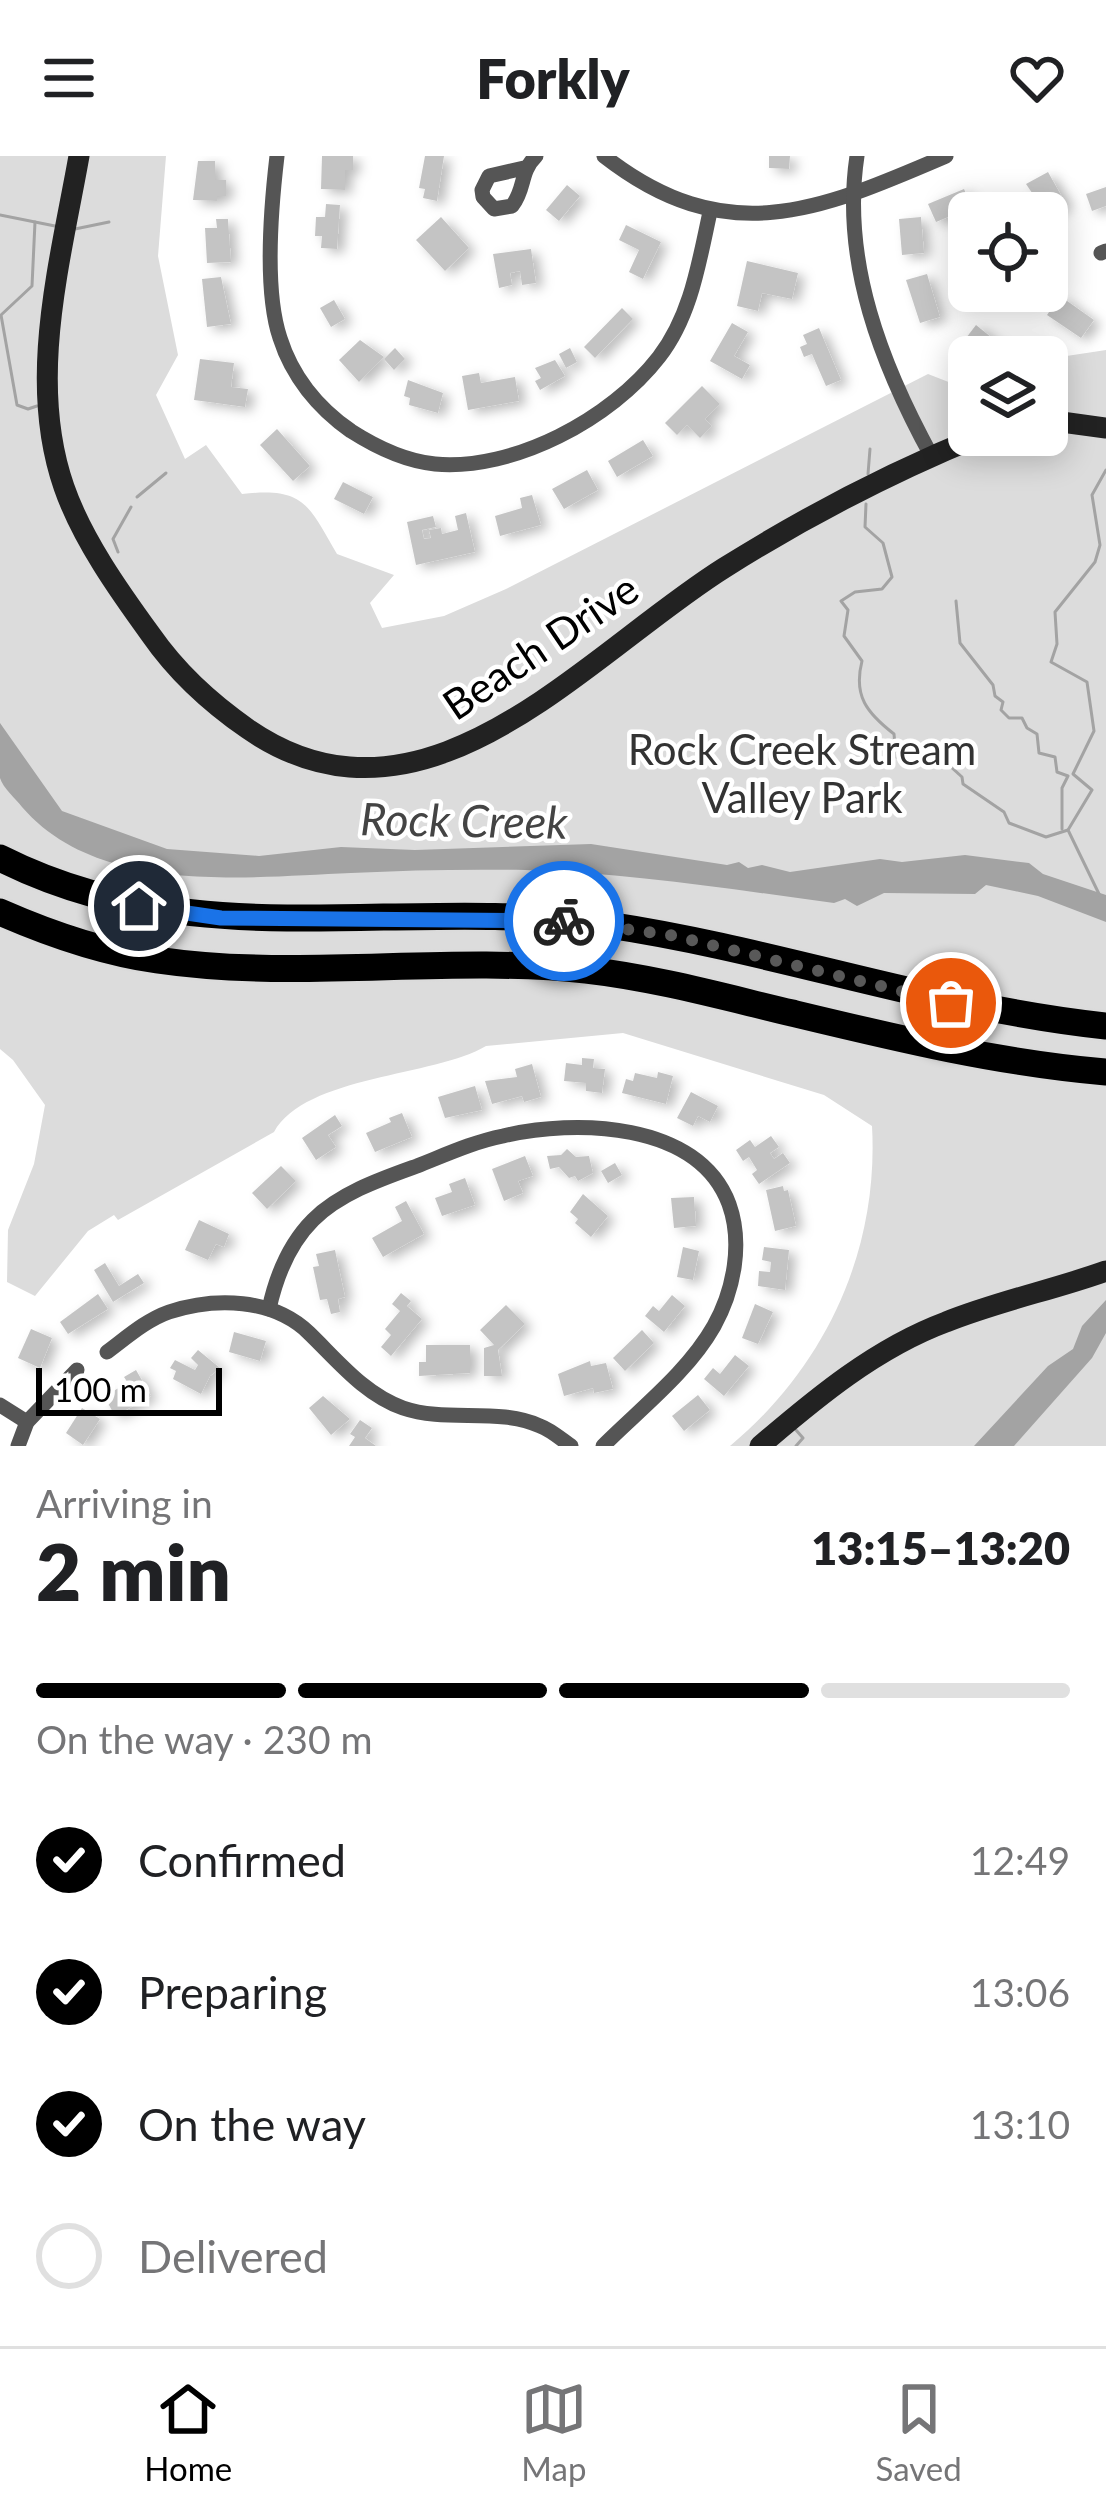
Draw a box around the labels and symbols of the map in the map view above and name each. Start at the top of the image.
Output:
street label: Beach Drive [433,563,647,729]
park label: Rock Creek Stream Valley Park [628,724,976,822]
water label: Rock Creek [360,791,569,849]
pin [88,855,190,957]
courier [504,861,624,981]
pin [900,952,1002,1054]
scale bar [36,1362,222,1415]

